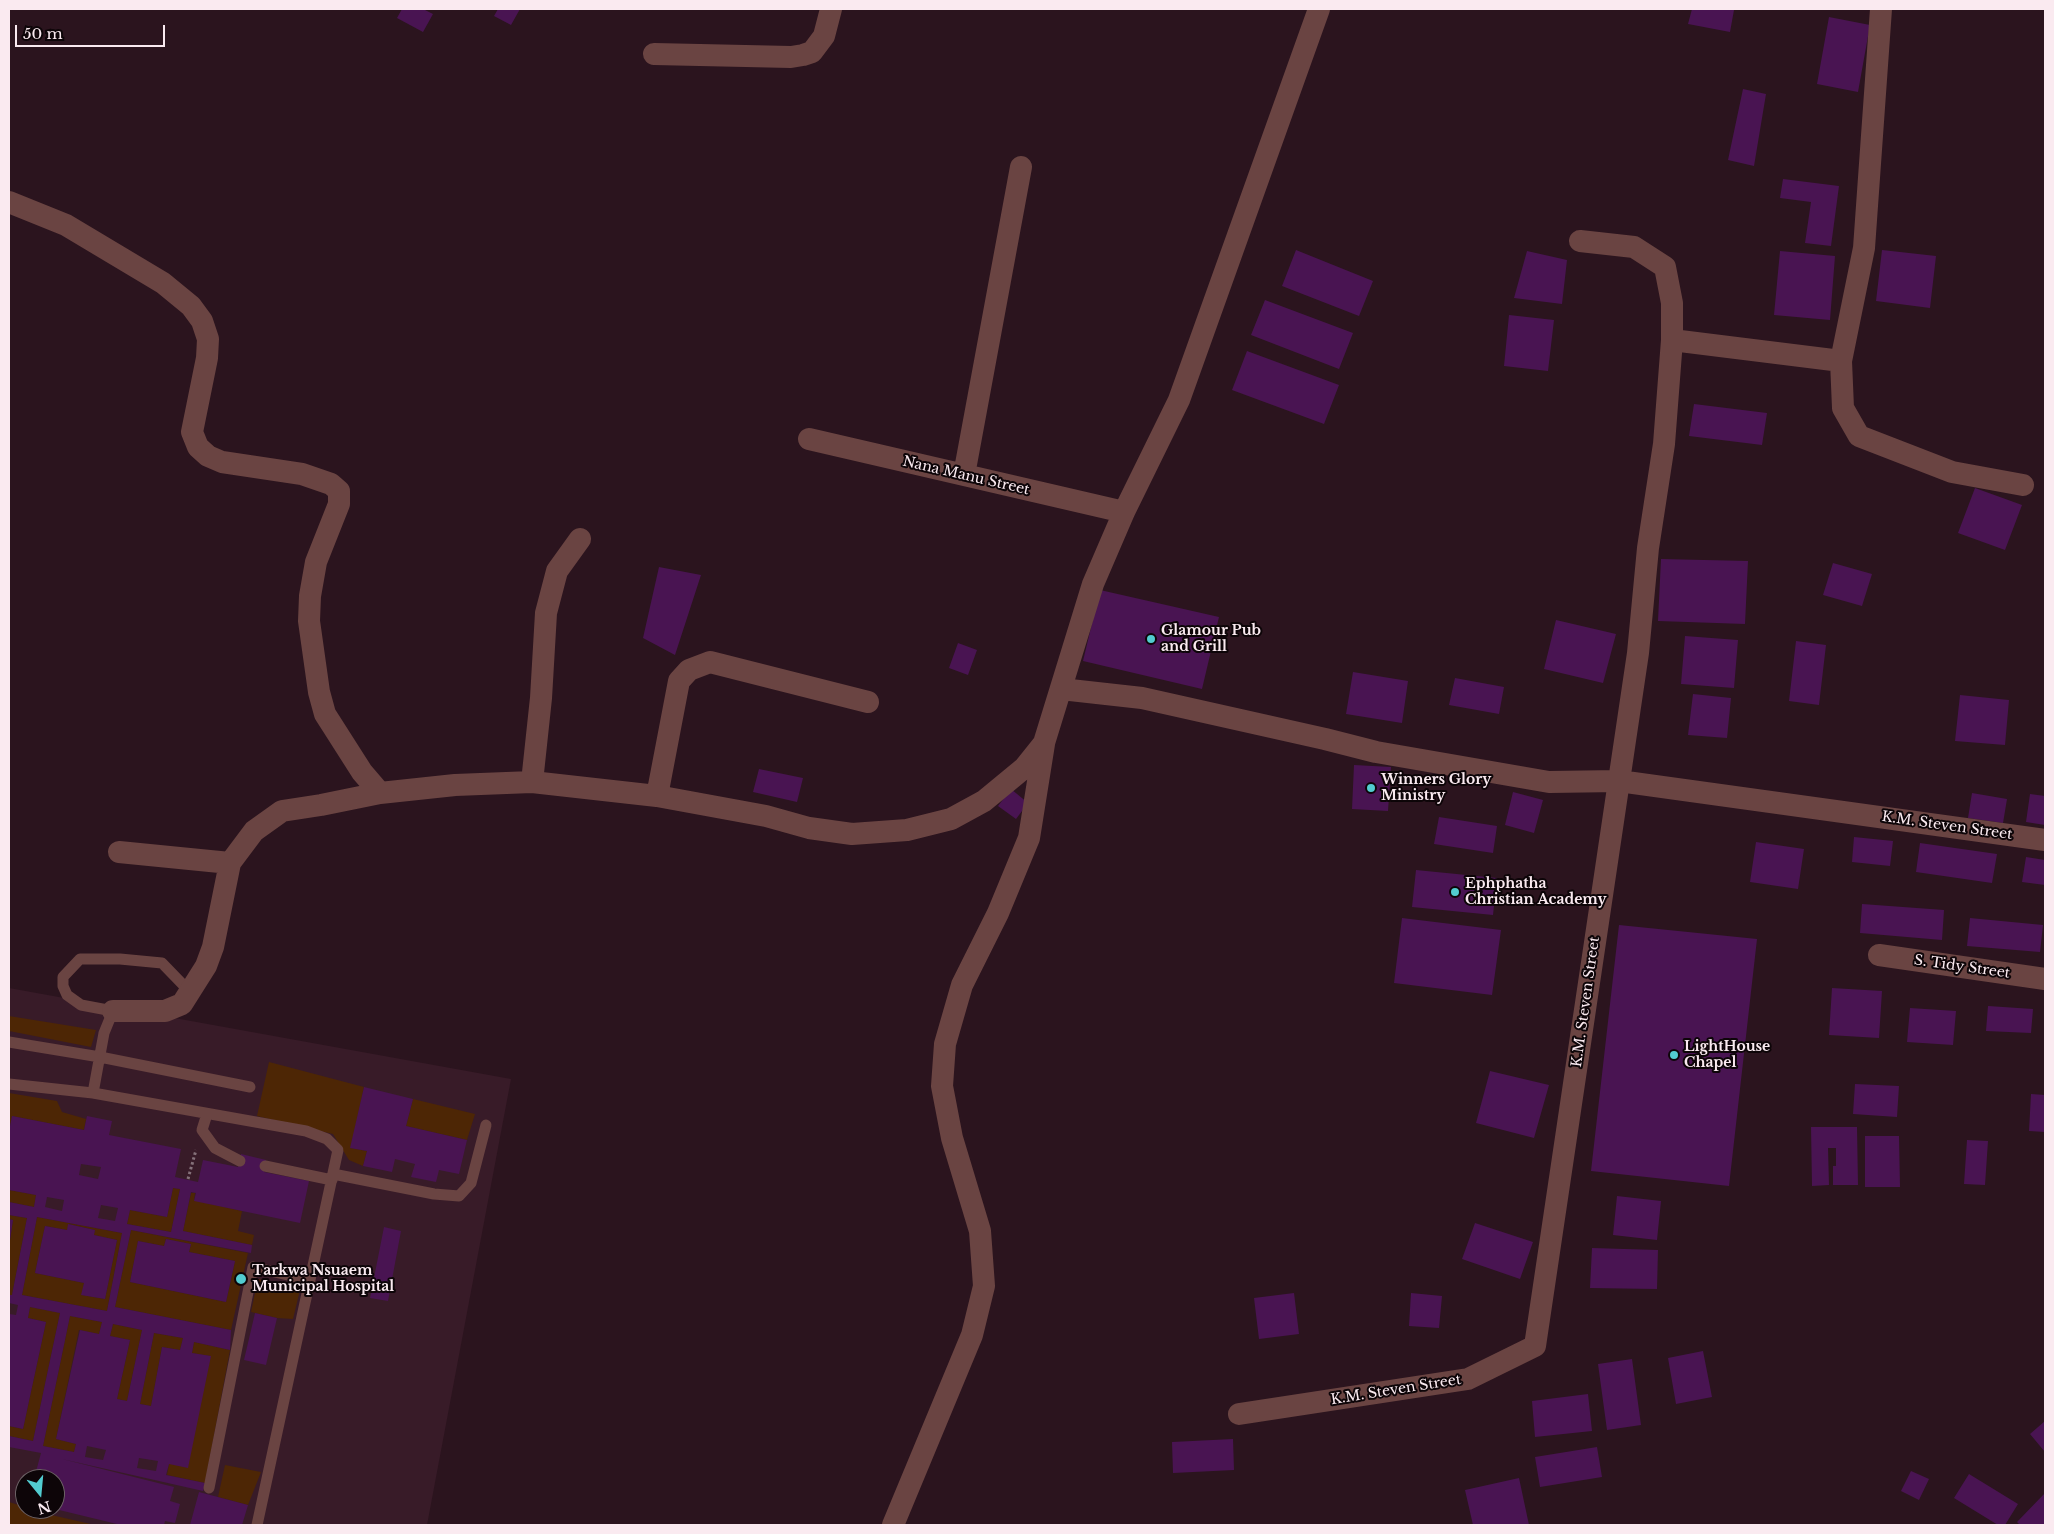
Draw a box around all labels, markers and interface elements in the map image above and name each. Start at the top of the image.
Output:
scale bar [18,15,168,47]
text: 50 m [23,24,63,43]
street label: Nana Manu Street [901,453,1031,499]
place label: Glamour Pub and Grill [1161,623,1261,656]
marker: Glamour Pub and Grill [1145,633,1157,645]
place label: Winners Glory Ministry [1381,772,1491,804]
marker: Winners Glory Ministry [1365,782,1377,794]
street label: K.M. Steven Street [1881,809,2013,843]
place label: Ephphatha Christian Academy [1465,876,1607,909]
marker: Ephphatha Christian Academy [1449,886,1461,898]
street label: K.M. Steven Street [1569,936,1603,1068]
street label: S. Tidy Street [1913,952,2011,982]
place label: LightHouse Chapel [1684,1039,1770,1072]
marker: LightHouse Chapel [1668,1049,1680,1061]
place label: Tarkwa Nsuaem Municipal Hospital [252,1263,394,1295]
marker: Tarkwa Nsuaem Municipal Hospital [234,1272,248,1286]
street label: K.M. Steven Street [1330,1371,1462,1409]
north arrow [15,1469,65,1519]
text: N [35,1497,53,1518]

